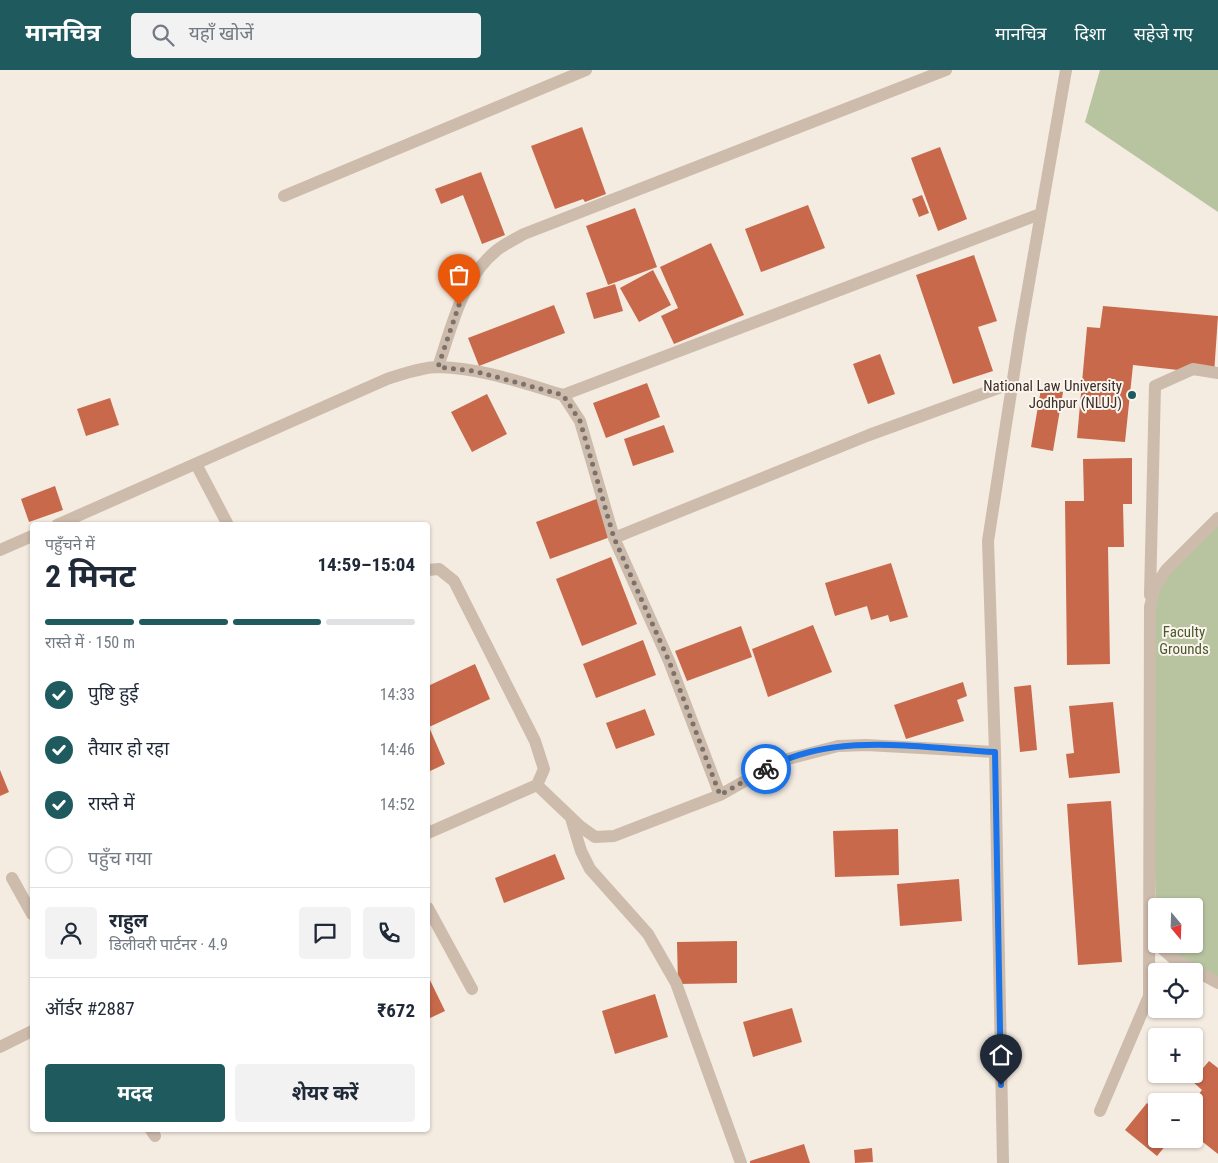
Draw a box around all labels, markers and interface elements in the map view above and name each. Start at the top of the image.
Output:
search box [131,13,481,58]
text: मानचित्र [25,19,101,47]
icon: search [149,21,177,49]
text: यहाँ खोजें [189,22,254,45]
text: मानचित्र [995,23,1047,44]
text: दिशा [1075,23,1106,44]
text: सहेजे गए [1134,23,1193,44]
pin [438,254,480,305]
icon: bag [445,261,473,289]
place label: National Law University Jodhpur (NLUJ) [983,377,1122,412]
marker: National Law University Jodhpur (NLUJ) [1126,389,1138,401]
text: पहुँचने में [45,535,95,554]
text: 14:59–15:04 [317,553,415,576]
text: 2 मिनट [45,557,136,595]
park label: Faculty Grounds [1159,623,1209,658]
text: रास्ते में · 150 m [45,633,135,652]
icon: check [45,681,73,709]
text: पुष्टि हुई [88,682,139,705]
text: 14:33 [380,685,415,704]
icon: check [45,736,73,764]
text: तैयार हो रहा [88,737,169,760]
text: 14:46 [380,740,415,759]
courier [741,744,791,794]
icon: bike [752,755,780,783]
icon: check [45,791,73,819]
text: रास्ते में [88,792,135,815]
text: 14:52 [380,795,415,814]
text: पहुँच गया [88,847,152,870]
north arrow [1148,898,1202,952]
map controls [1148,898,1203,1148]
button: person [45,907,97,959]
button: chat [299,907,351,959]
button: phone [363,907,415,959]
text: राहुल [109,909,148,932]
text: डिलीवरी पार्टनर · 4.9 [109,935,228,954]
button: locate [1148,963,1203,1018]
text: ऑर्डर #2887 [45,997,135,1020]
text: ₹672 [377,999,415,1022]
button: + [1148,1028,1203,1083]
pin [980,1034,1022,1085]
icon: home [987,1041,1015,1069]
button: मदद [45,1064,225,1122]
button: शेयर करें [235,1064,415,1122]
button: − [1148,1093,1203,1148]

